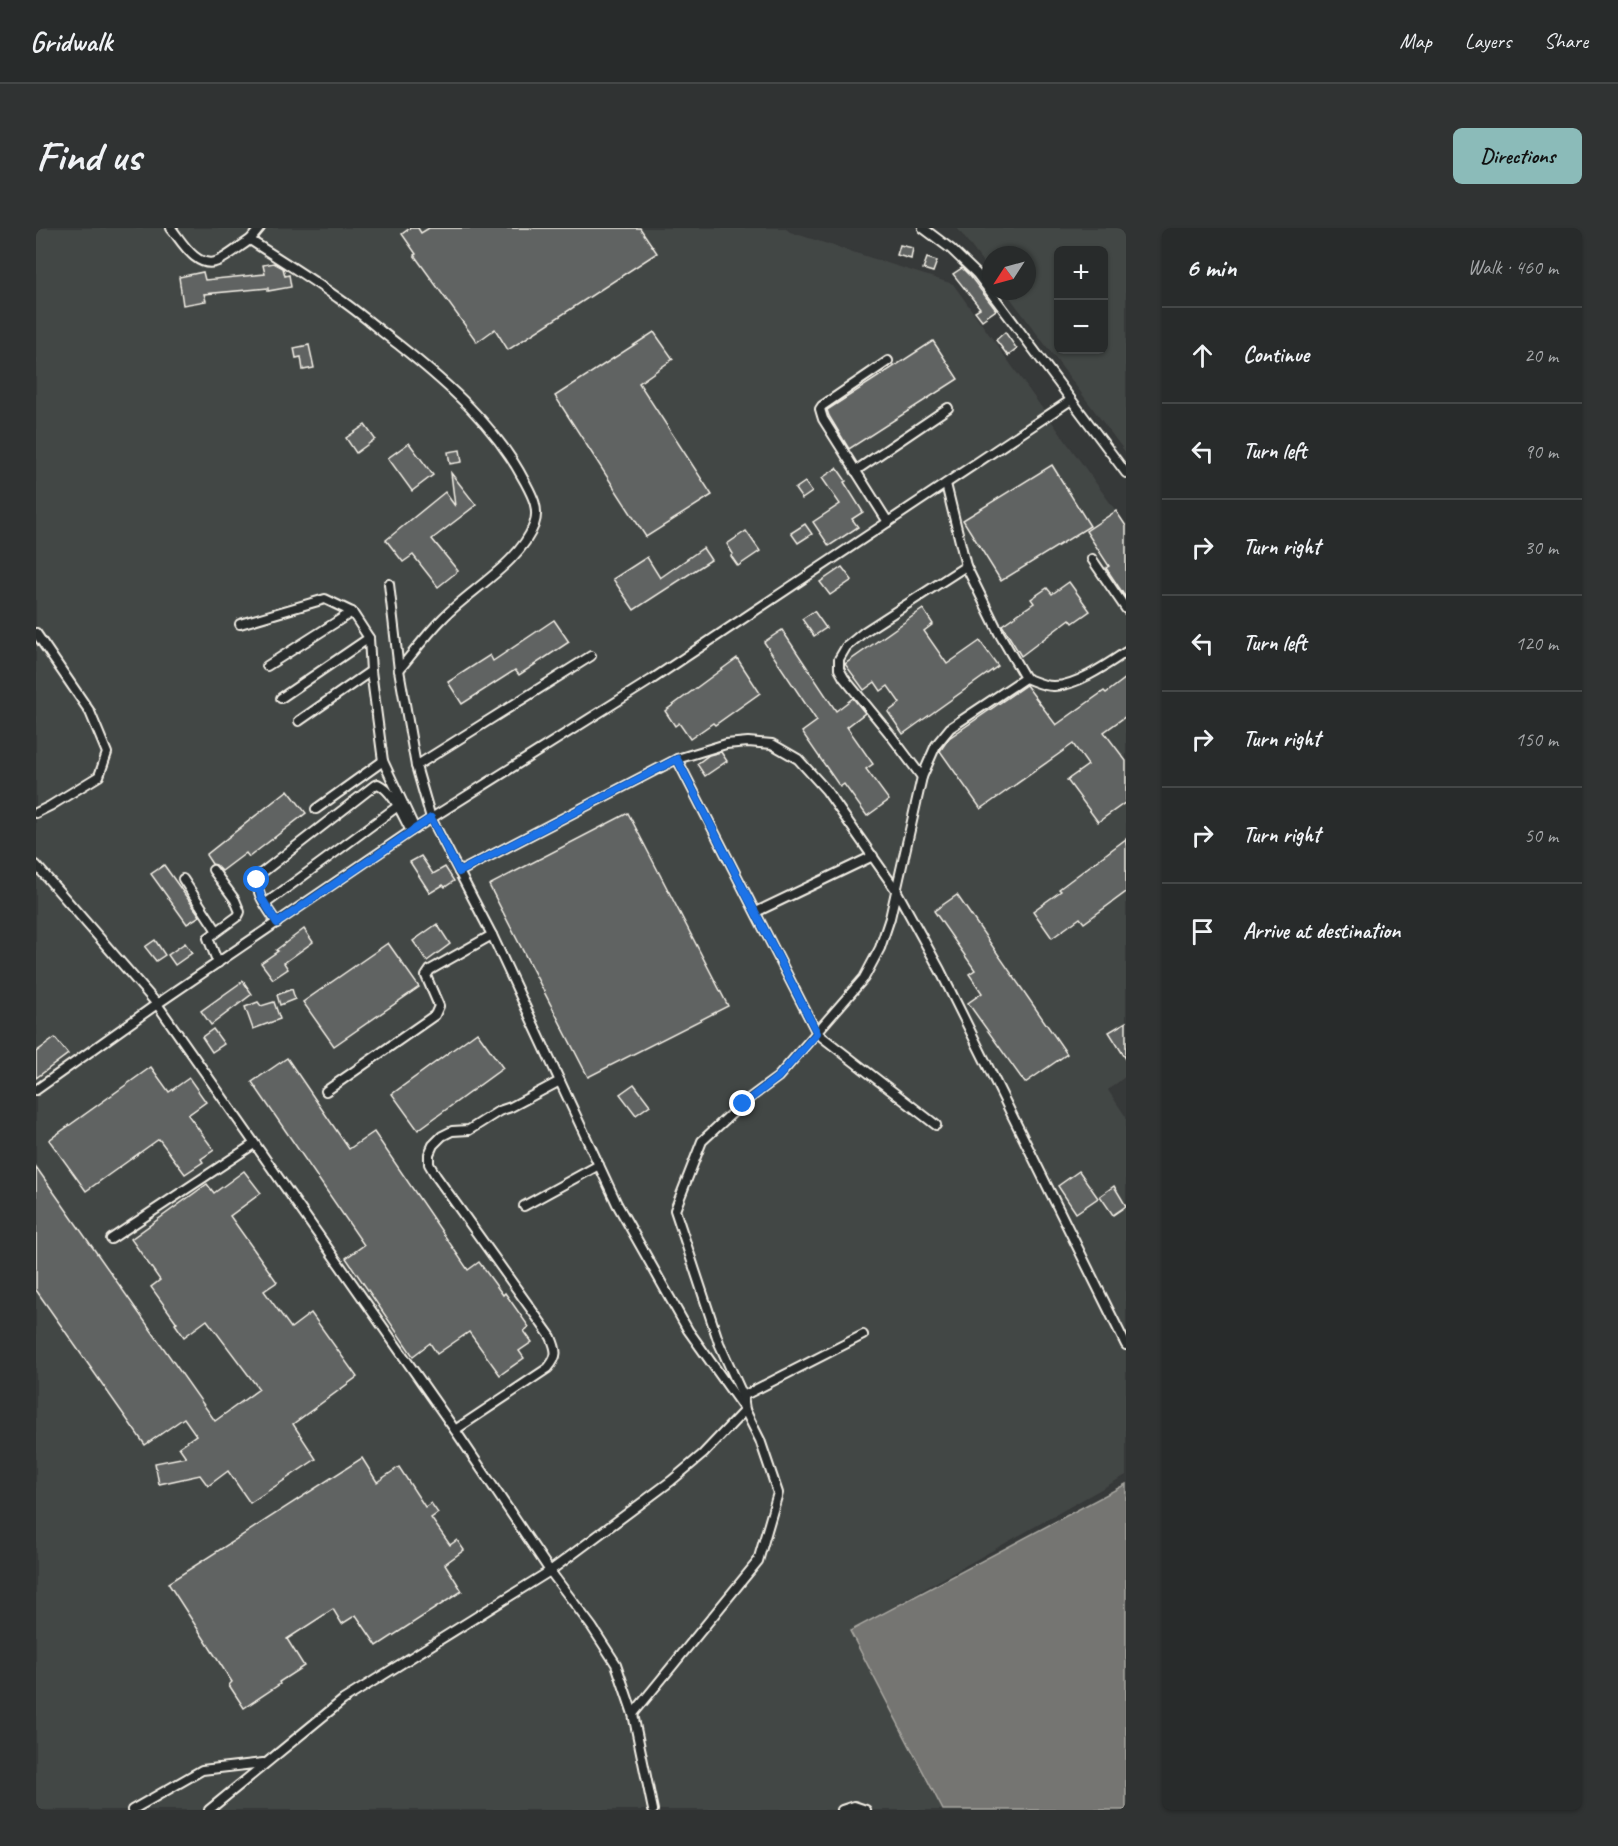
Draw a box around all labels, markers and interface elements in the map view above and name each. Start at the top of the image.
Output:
text: Gridwalk [30,24,112,59]
text: Map [1399,28,1432,54]
text: Layers [1465,28,1511,54]
text: Share [1544,28,1588,54]
button: Directions [1453,128,1582,184]
text: Find us [36,130,141,183]
north arrow [982,246,1036,300]
map controls [1054,246,1108,354]
button: + [1054,246,1108,300]
text: 6 min [1186,251,1236,284]
text: Walk · 460 m [1468,255,1558,280]
button: − [1054,300,1108,354]
icon: ahead [1186,339,1219,372]
text: Continue [1243,341,1309,369]
text: 20 m [1524,343,1558,368]
icon: left [1186,435,1219,468]
text: Turn left [1243,437,1307,465]
text: 90 m [1524,439,1558,464]
icon: right [1186,531,1219,564]
text: Turn right [1243,533,1320,561]
text: 30 m [1524,535,1558,560]
icon: left [1186,627,1219,660]
text: Turn left [1243,629,1307,657]
text: 120 m [1515,631,1558,656]
icon: right [1186,723,1219,756]
text: Turn right [1243,725,1320,753]
text: 150 m [1515,727,1558,752]
icon: right [1186,819,1219,852]
text: Turn right [1243,821,1320,849]
text: 50 m [1524,823,1558,848]
route start [243,866,269,892]
icon: arrive [1186,915,1219,948]
text: Arrive at destination [1243,917,1400,945]
route end [729,1090,755,1116]

